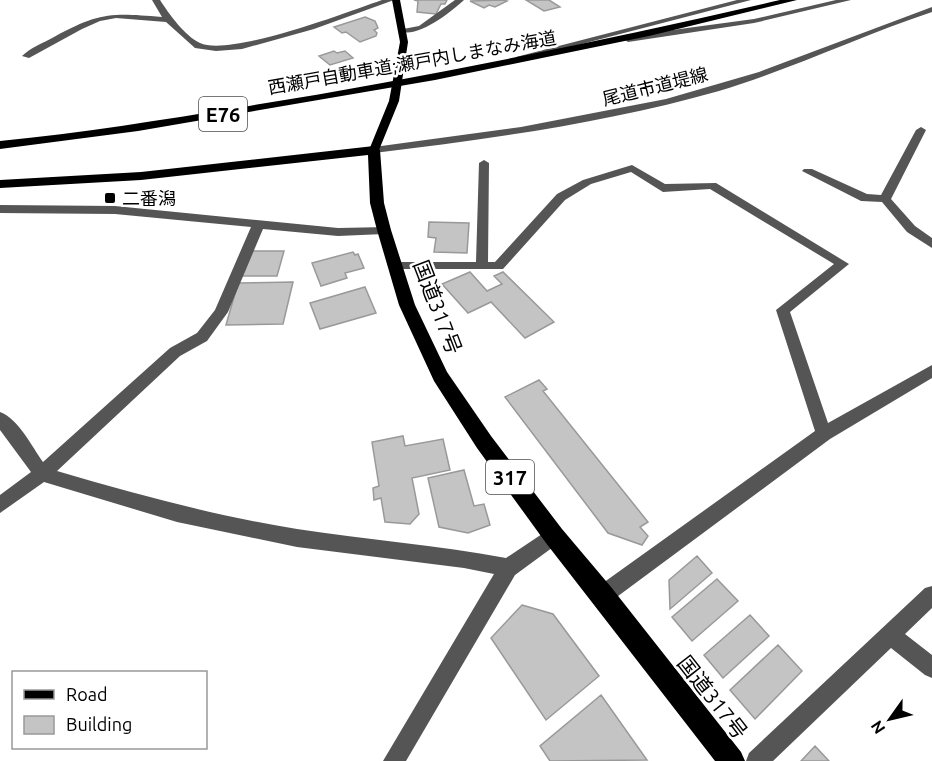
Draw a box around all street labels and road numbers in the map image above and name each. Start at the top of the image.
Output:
street label: 西瀬戸自動車道;瀬戸内しまなみ海道 [266,27,558,97]
street label: 尾道市道堤線 [600,63,710,109]
road number: E76 [199,97,247,131]
street label: 国道317号 [409,257,467,357]
road number: 317 [486,460,534,494]
street label: 国道317号 [673,651,753,743]

